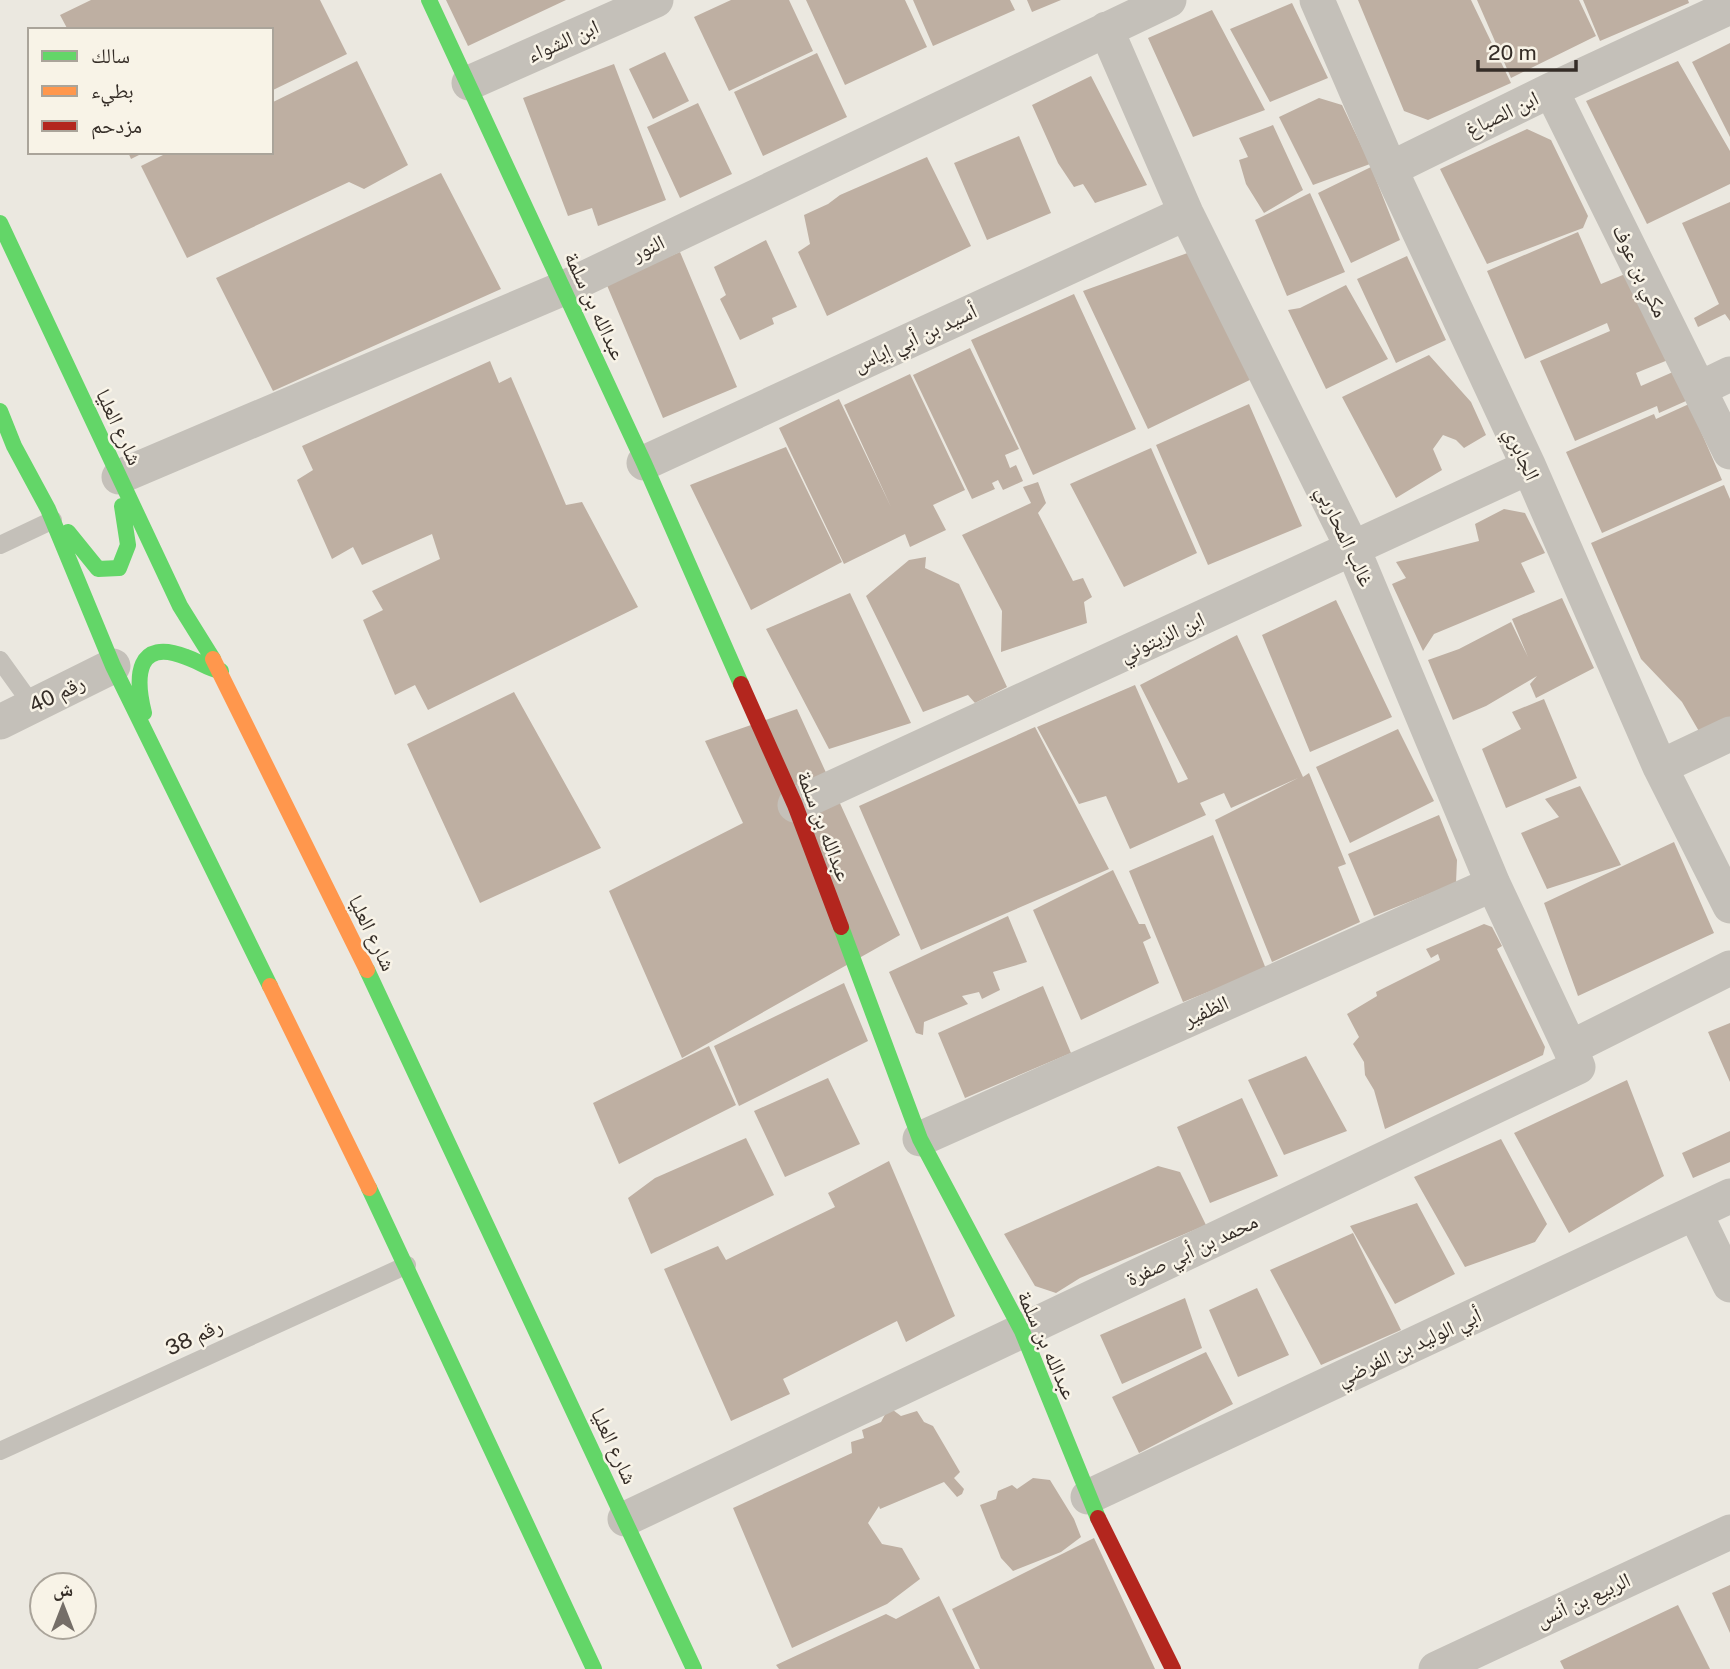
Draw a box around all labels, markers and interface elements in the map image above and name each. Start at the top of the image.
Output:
street label: ابن الشواء [523,14,603,68]
legend [28,28,273,154]
scale bar [1478,28,1576,72]
text: 20 m [1488,40,1537,65]
text: سالك [91,43,130,68]
text: بطيء [91,78,134,107]
street label: ابن الصباغ [1461,85,1543,143]
text: مزدحم [91,113,142,140]
street label: مكي بن عوف [1603,220,1674,323]
street label: النور [626,229,668,267]
street label: عبدالله بن سلمة [559,248,631,364]
street label: أسيد بن أبي إياس [849,298,982,381]
street label: شارع العليا [90,385,148,469]
street label: الجابري [1495,423,1546,486]
street label: غالب المحاربي [1307,481,1380,592]
street label: ابن الزيتوني [1115,606,1210,671]
street label: رقم 40 [25,669,90,720]
street label: عبدالله بن سلمة [791,767,857,885]
street label: شارع العليا [343,891,401,975]
street label: الظفير [1178,990,1232,1032]
street label: محمد بن أبي صفرة [1122,1208,1263,1295]
street label: عبدالله بن سلمة [1011,1287,1083,1404]
street label: أبي الوليد بن الفرضي [1332,1302,1487,1395]
street label: رقم 38 [161,1313,227,1362]
street label: شارع العليا [585,1404,643,1488]
street label: الربيع بن أنس [1531,1567,1635,1633]
north arrow [28,1571,98,1641]
text: ش [53,1578,73,1601]

